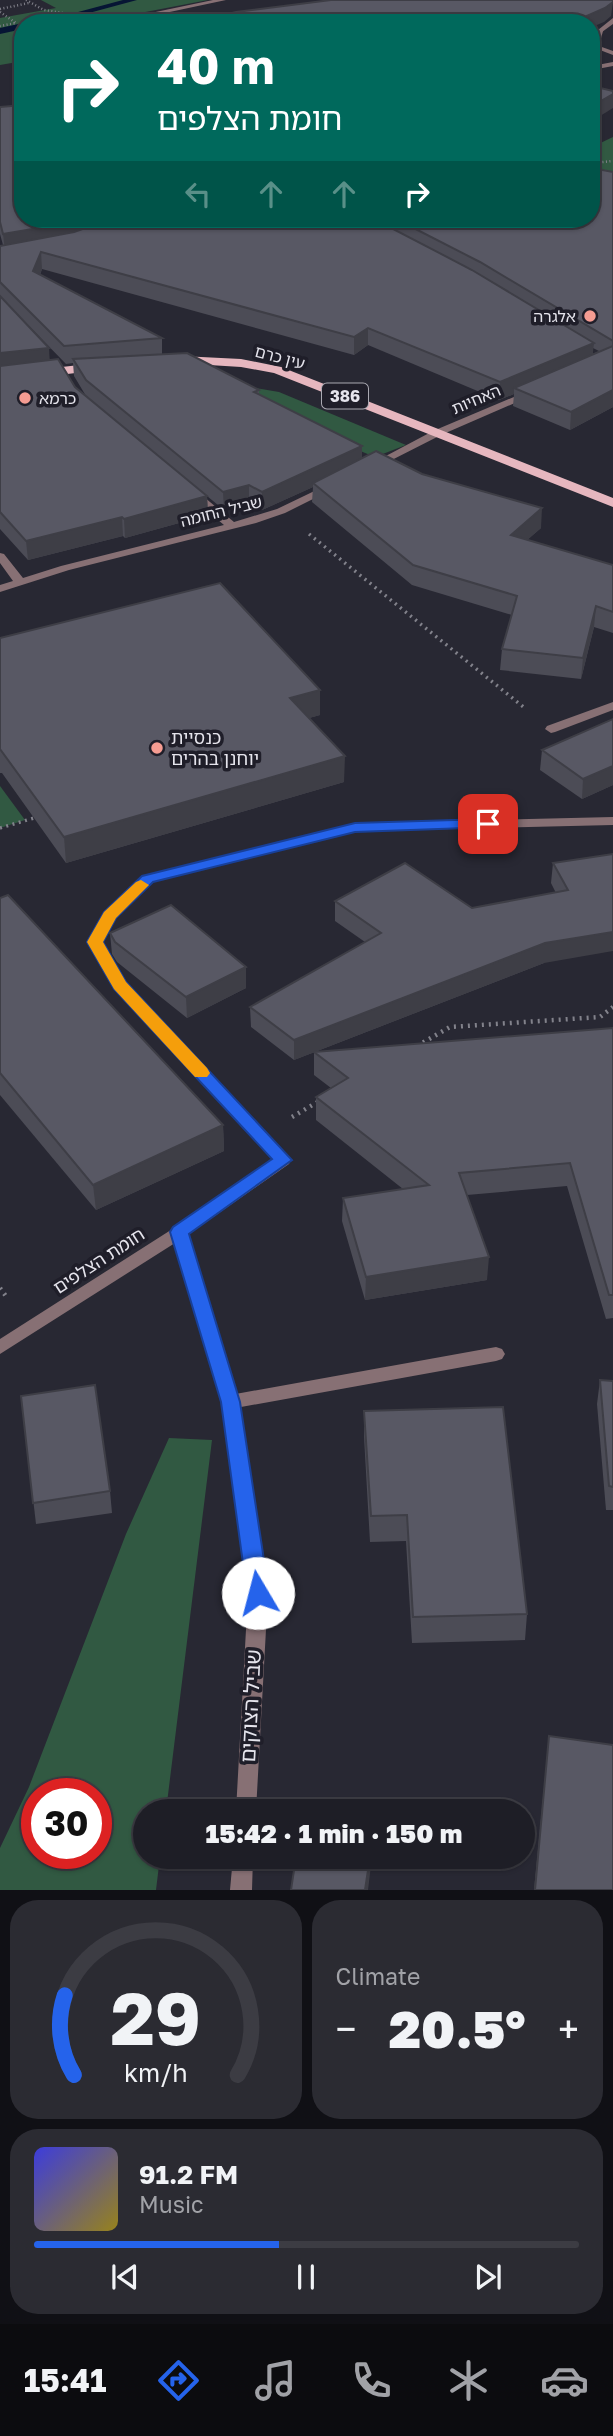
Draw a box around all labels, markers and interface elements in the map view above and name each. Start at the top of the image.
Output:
text: 40 m [157,36,275,95]
icon: right [42,42,133,133]
text: חומת הצלפים [157,99,343,137]
icon: left [179,175,217,213]
icon: ahead [252,175,290,213]
icon: ahead [325,175,363,213]
icon: right [398,175,436,213]
place label: אלגרה [533,306,576,326]
marker: אלגרה [582,308,598,324]
street label: עין כרם [253,341,307,373]
street label: האחיות [449,380,503,418]
road number: 386 [322,384,368,408]
place label: כרמא [39,388,76,408]
marker: כרמא [17,390,33,406]
street label: שביל החומה [178,491,264,531]
place label: כנסיית יוחנן בהרים [171,726,259,769]
marker: כנסיית יוחנן בהרים [149,740,165,756]
pin [458,794,518,854]
icon: arrive [469,805,507,843]
street label: חומת הצלפים [49,1223,148,1298]
position arrow [221,1556,295,1630]
street label: שביל הצוקים [234,1649,266,1763]
speed limit sign: 30 [21,1778,112,1869]
text: 15:42 · 1 min · 150 m [206,1818,462,1849]
text: Climate [336,1962,420,1990]
text: 29 [110,1975,201,2062]
text: 20.5° [389,1997,526,2059]
text: − [336,2006,356,2051]
text: + [558,2006,579,2051]
text: km/h [124,2057,188,2088]
text: 91.2 FM [139,2159,238,2190]
text: Music [139,2190,204,2218]
icon: previous [106,2258,144,2296]
icon: pause [287,2258,325,2296]
icon: next [469,2258,507,2296]
icon: directions [154,2356,203,2405]
icon: music [251,2356,300,2405]
icon: phone [347,2356,396,2405]
icon: climate [444,2356,493,2405]
icon: car [540,2356,589,2405]
text: 15:41 [24,2361,107,2399]

